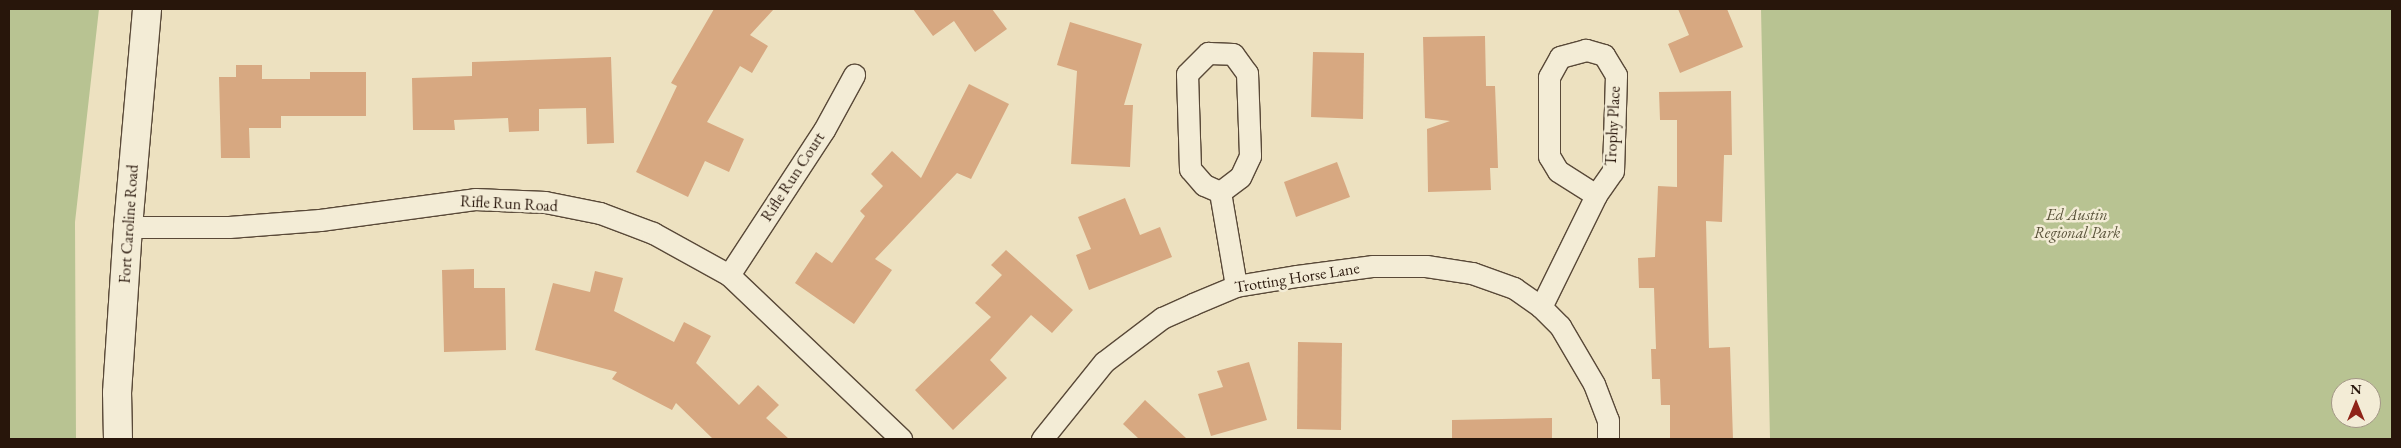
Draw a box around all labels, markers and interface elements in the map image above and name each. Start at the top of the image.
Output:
street label: Trophy Place [1601,86,1625,166]
street label: Rifle Run Court [757,129,829,225]
street label: Fort Caroline Road [115,164,143,284]
street label: Rifle Run Road [460,192,558,216]
park label: Ed Austin Regional Park [2034,205,2120,243]
street label: Trotting Horse Lane [1233,259,1361,297]
north arrow [2331,378,2381,428]
text: N [2350,380,2362,398]

